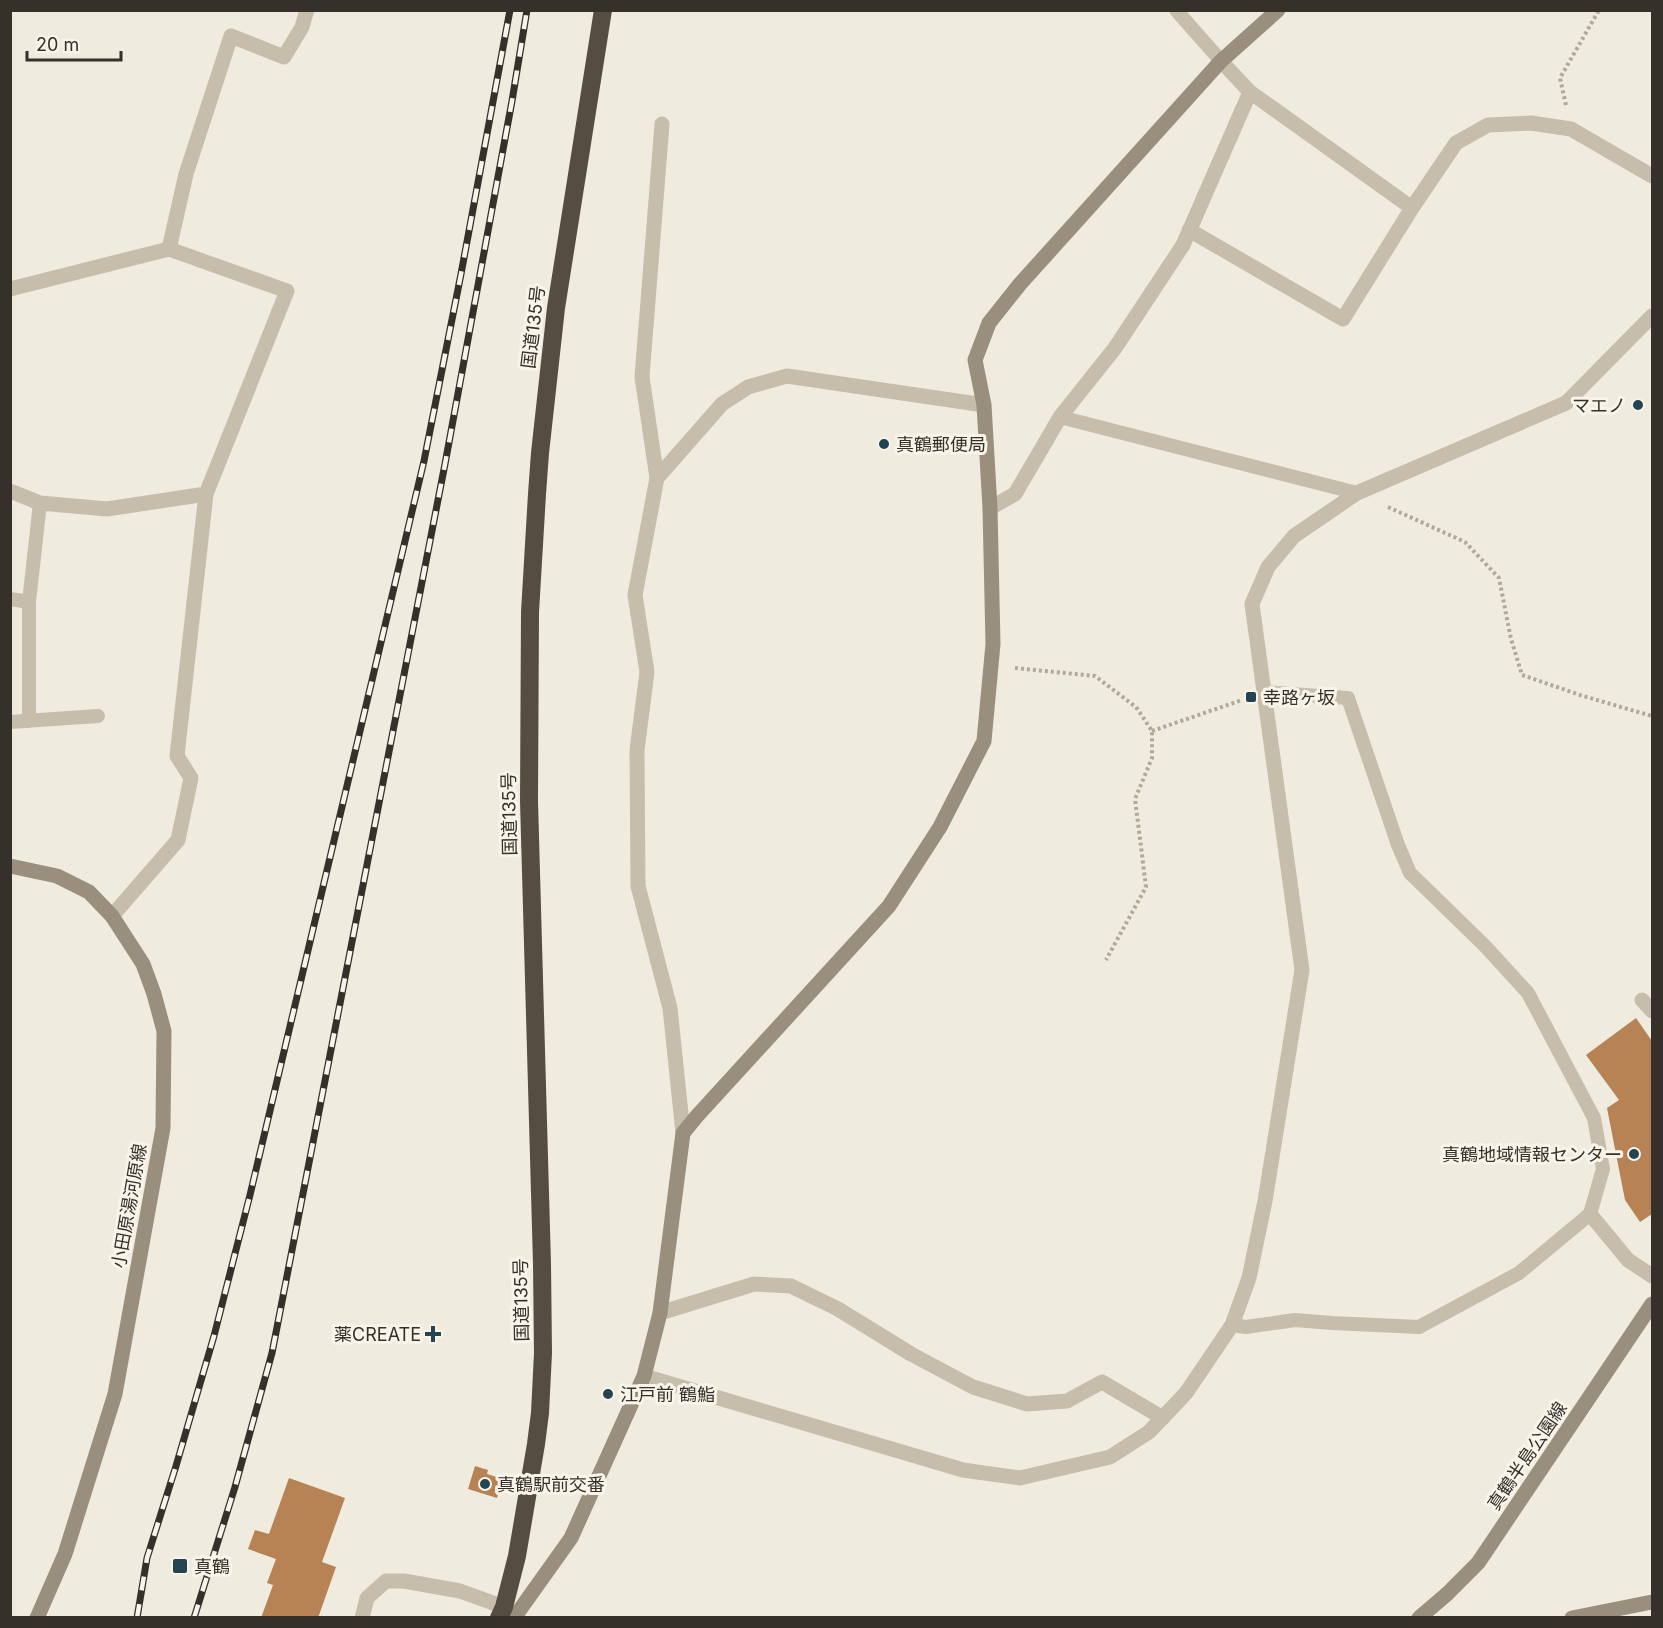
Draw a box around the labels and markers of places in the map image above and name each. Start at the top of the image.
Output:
place label: マエノ [1572,395,1626,416]
marker: マエノ [1631,398,1645,412]
place label: 真鶴郵便局 [896,434,986,455]
marker: 真鶴郵便局 [877,437,891,451]
place label: 幸路ヶ坂 [1263,687,1335,708]
marker: 幸路ヶ坂 [1244,690,1258,704]
place label: 真鶴地域情報センター [1442,1144,1622,1165]
marker: 真鶴地域情報センター [1627,1147,1641,1161]
place label: 薬CREATE [334,1324,421,1345]
marker: 薬CREATE [426,1327,440,1341]
place label: 江戸前 鶴鮨 [620,1384,715,1405]
marker: 江戸前 鶴鮨 [601,1387,615,1401]
place label: 真鶴駅前交番 [497,1474,605,1495]
marker: 真鶴駅前交番 [478,1477,492,1491]
place label: 真鶴 [194,1556,230,1577]
marker: 真鶴 [171,1557,189,1575]

